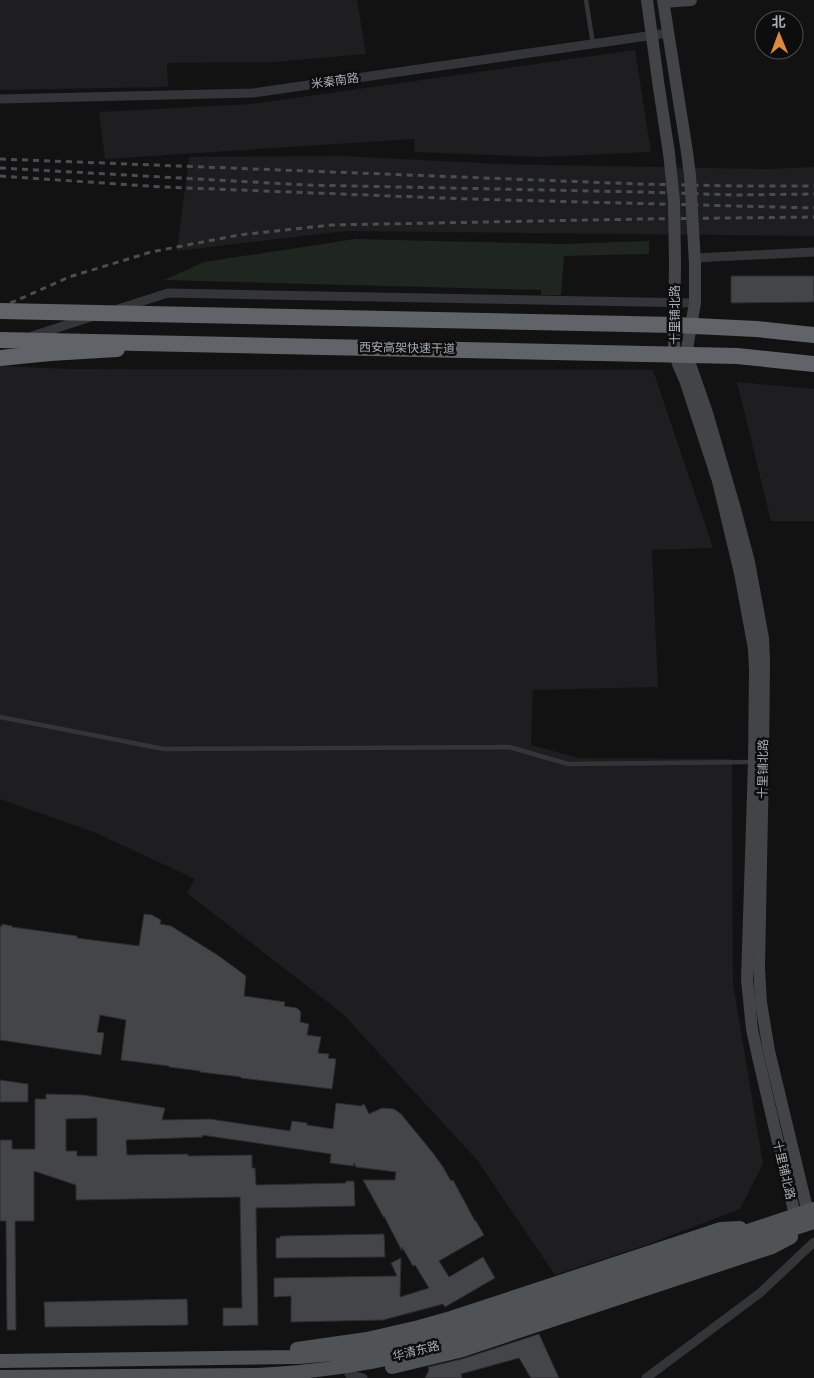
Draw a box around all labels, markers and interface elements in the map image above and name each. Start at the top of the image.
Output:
north arrow [754,10,804,60]
text: 北 [772,14,786,30]
street label: 米秦南路 [310,71,360,91]
street label: 十里铺北路 [668,285,682,345]
street label: 西安高架快速干道 [359,340,455,356]
street label: 十里铺北路 [755,739,771,799]
street label: 十里铺北路 [770,1139,798,1201]
street label: 华清东路 [391,1338,441,1364]

